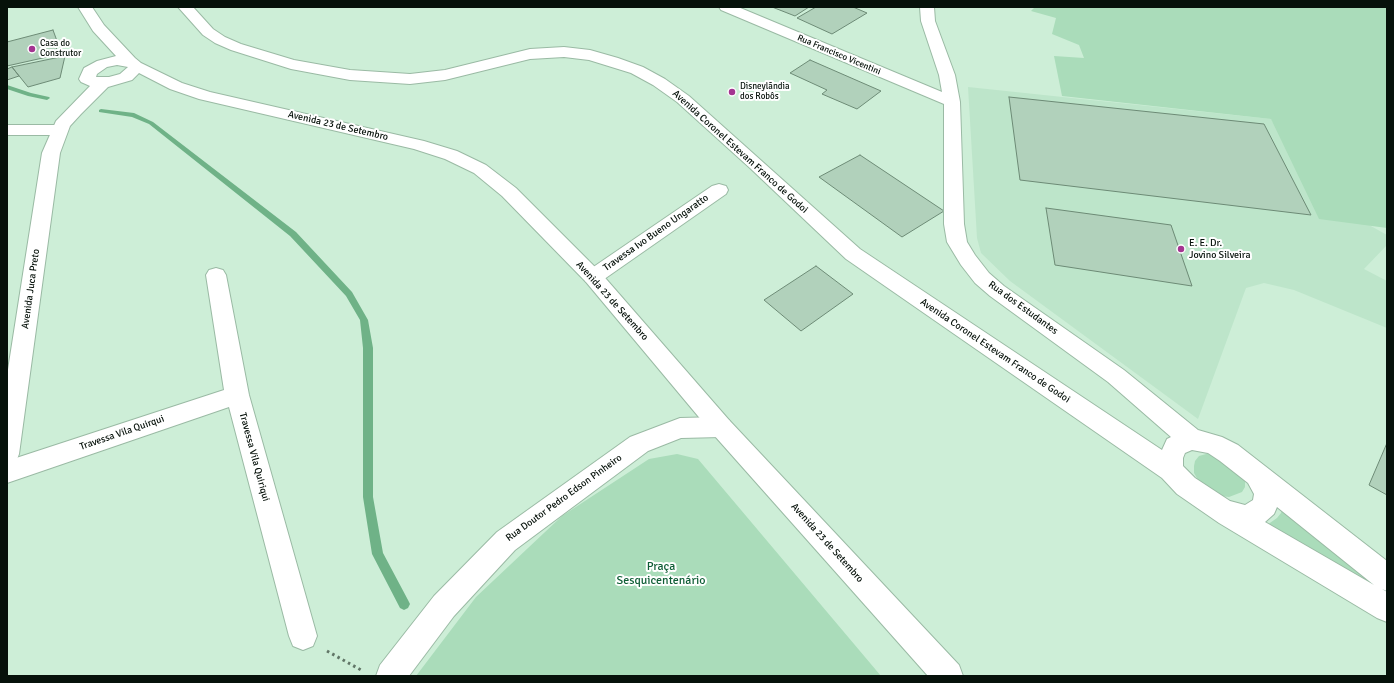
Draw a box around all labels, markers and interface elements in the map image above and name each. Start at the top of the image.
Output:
street label: Rua Francisco Vicentini [796,33,882,77]
place label: Casa do Construtor [40,39,81,60]
marker: Casa do Construtor [27,44,37,54]
place label: Disneylãndia dos Robôs [740,82,790,103]
marker: Disneylãndia dos Robôs [727,87,737,97]
street label: Avenida Coronel Estevam Franco de Godoi [670,88,810,216]
street label: Avenida 23 de Setembro [287,109,389,143]
street label: Travessa Ivo Bueno Ungaratto [601,192,711,274]
place label: E. E. Dr. Jovino Silveira [1189,237,1250,260]
marker: E. E. Dr. Jovino Silveira [1176,244,1186,254]
street label: Avenida Juca Preto [19,248,43,330]
street label: Avenida 23 de Setembro [573,259,651,343]
street label: Rua dos Estudantes [986,279,1060,337]
street label: Avenida Coronel Estevam Franco de Godoi [918,296,1072,406]
street label: Travessa Vila Quiriqui [236,411,272,503]
street label: Travessa Vila Quirqui [78,413,166,453]
street label: Rua Doutor Pedro Edson Pinheiro [504,452,624,544]
street label: Avenida 23 de Setembro [788,501,866,585]
park label: Praça Sesquicentenário [616,560,706,588]

